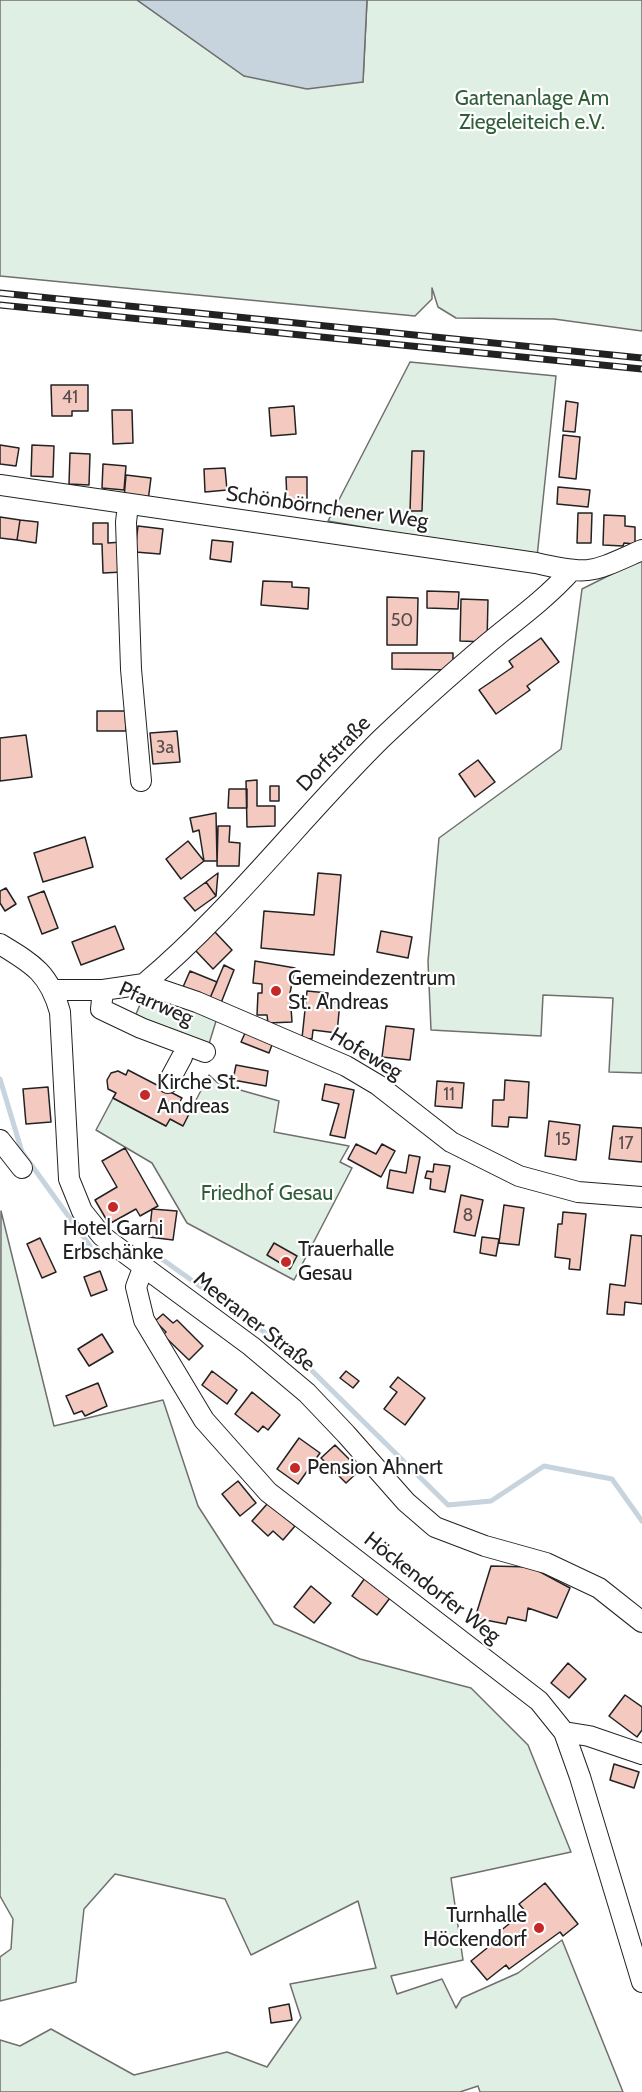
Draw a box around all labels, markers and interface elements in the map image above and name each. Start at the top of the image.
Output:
park label: Gartenanlage Am Ziegeleiteich e.V. [455,86,609,136]
house number: 41 [62,387,78,409]
street label: Schönbörnchener Weg [224,481,430,535]
house number: 50 [391,610,413,632]
street label: Dorfstraße [292,711,376,797]
house number: 3a [156,737,174,759]
place label: Gemeindezentrum St. Andreas [288,966,456,1016]
street label: Pfarrweg [115,977,197,1031]
marker: Gemeindezentrum St. Andreas [269,984,283,998]
street label: Hofeweg [325,1023,407,1085]
place label: Kirche St. Andreas [157,1070,240,1120]
house number: 11 [443,1084,455,1106]
marker: Kirche St. Andreas [138,1088,152,1102]
house number: 15 [555,1129,571,1151]
house number: 17 [619,1133,633,1155]
park label: Friedhof Gesau [201,1181,333,1207]
marker: Hotel Garni Erbschänke [106,1200,120,1214]
house number: 8 [463,1205,473,1227]
place label: Hotel Garni Erbschänke [63,1216,163,1266]
place label: Trauerhalle Gesau [298,1237,394,1287]
marker: Trauerhalle Gesau [279,1255,293,1269]
street label: Meeraner Straße [188,1267,320,1377]
place label: Pension Ahnert [307,1455,443,1481]
marker: Pension Ahnert [288,1461,302,1475]
street label: Höckendorfer Weg [359,1527,505,1649]
place label: Turnhalle Höckendorf [423,1903,527,1953]
marker: Turnhalle Höckendorf [532,1921,546,1935]

